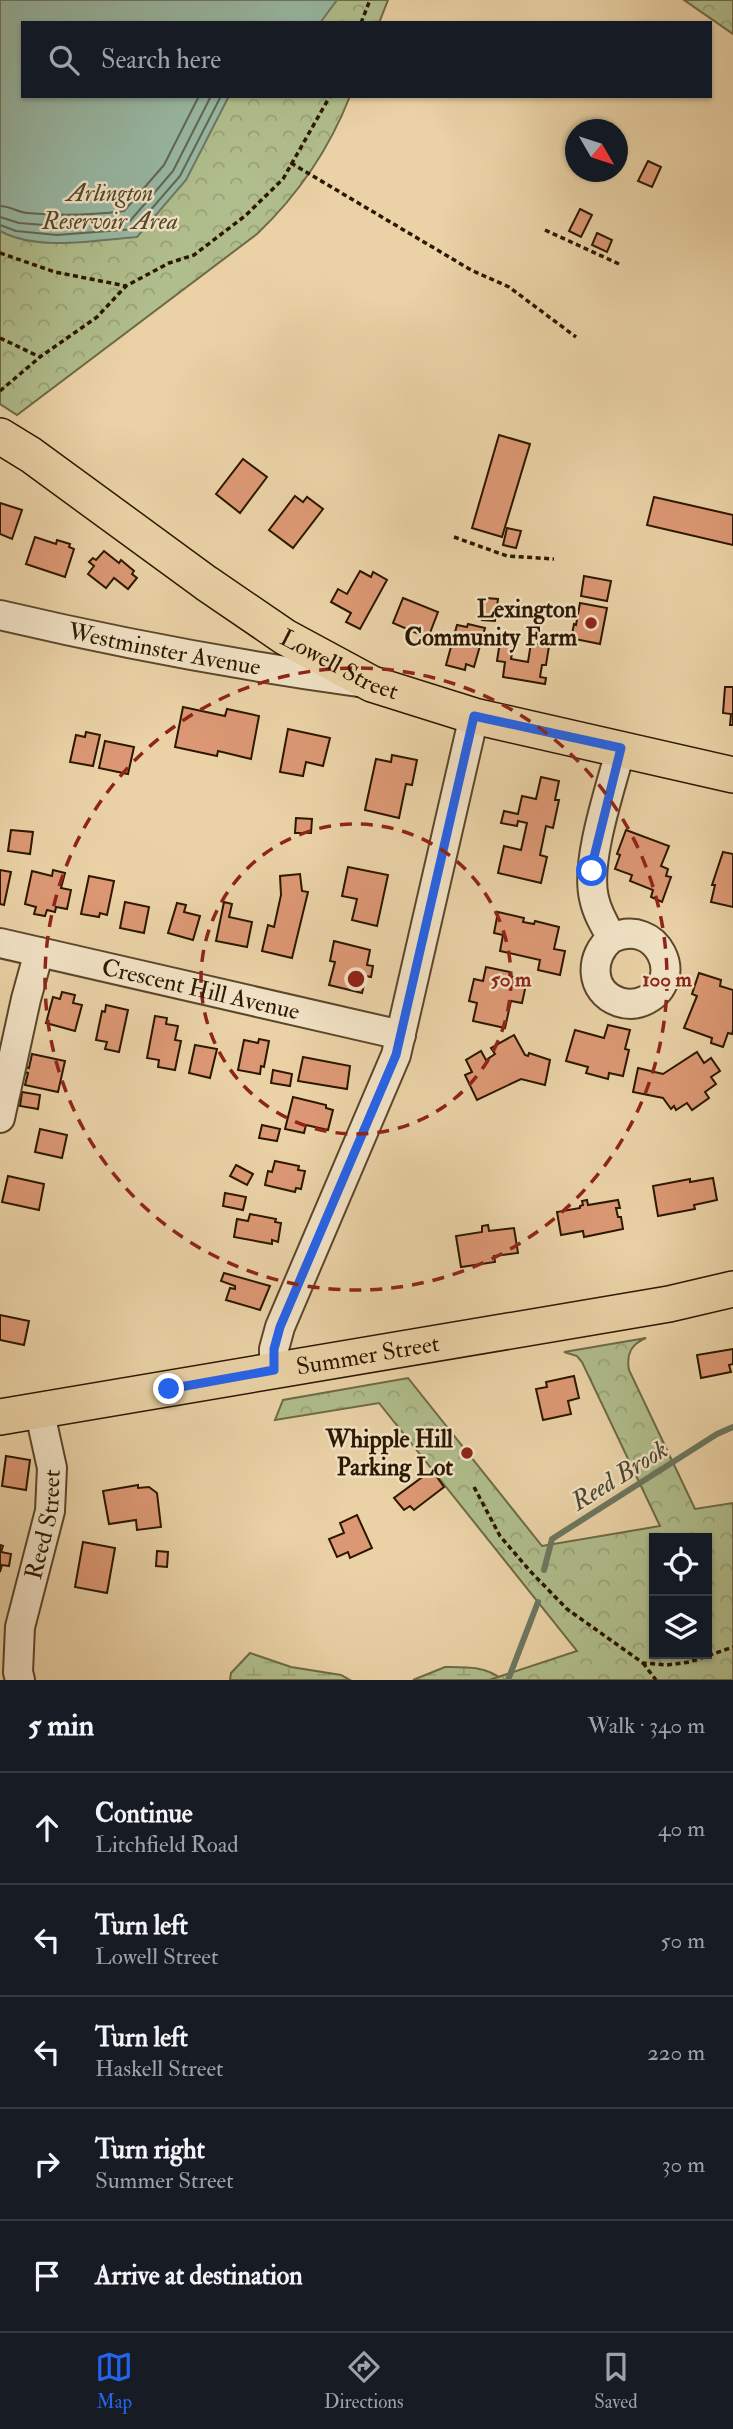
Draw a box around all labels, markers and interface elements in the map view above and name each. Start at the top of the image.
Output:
search box [21,21,712,98]
icon: search [45,41,83,79]
text: Search here [101,44,221,76]
north arrow [565,119,628,182]
park label: Arlington Reservoir Area [41,178,178,237]
place label: Lexington Community Farm [405,594,578,653]
marker: Lexington Community Farm [583,615,599,631]
street label: Westminster Avenue [64,616,263,683]
street label: Lowell Street [274,622,402,707]
route start [576,855,607,886]
street label: Crescent Hill Avenue [99,952,303,1027]
text: 50 m [491,966,532,993]
text: 100 m [642,966,693,993]
centre of rings [344,967,368,991]
street label: Summer Street [294,1328,442,1383]
route end [153,1373,184,1404]
place label: Whipple Hill Parking Lot [325,1424,454,1483]
water label: Reed Brook [564,1434,674,1519]
marker: Whipple Hill Parking Lot [459,1445,475,1461]
street label: Reed Street [18,1468,68,1583]
map controls [649,1533,712,1659]
button: locate [649,1533,712,1596]
button: layers [649,1596,712,1659]
text: 5 min [28,1707,94,1744]
text: Walk · 340 m [587,1711,705,1740]
text: Continue [95,1798,193,1830]
icon: ahead [28,1809,66,1847]
text: 40 m [658,1814,705,1843]
text: Litchfield Road [95,1830,239,1859]
text: Turn left [95,1910,188,1942]
icon: left [28,1921,66,1959]
text: 50 m [661,1926,705,1955]
text: Lowell Street [95,1942,218,1971]
text: Turn left [95,2022,188,2054]
icon: left [28,2033,66,2071]
text: 220 m [647,2038,705,2067]
text: Haskell Street [95,2054,224,2083]
text: Turn right [95,2134,205,2166]
icon: right [28,2145,66,2183]
text: 30 m [662,2150,705,2179]
text: Summer Street [95,2166,234,2195]
icon: arrive [28,2257,66,2295]
text: Arrive at destination [95,2260,303,2292]
tab: Map [95,2348,133,2414]
tab: Directions [324,2348,404,2414]
tab: Saved [594,2348,638,2414]

